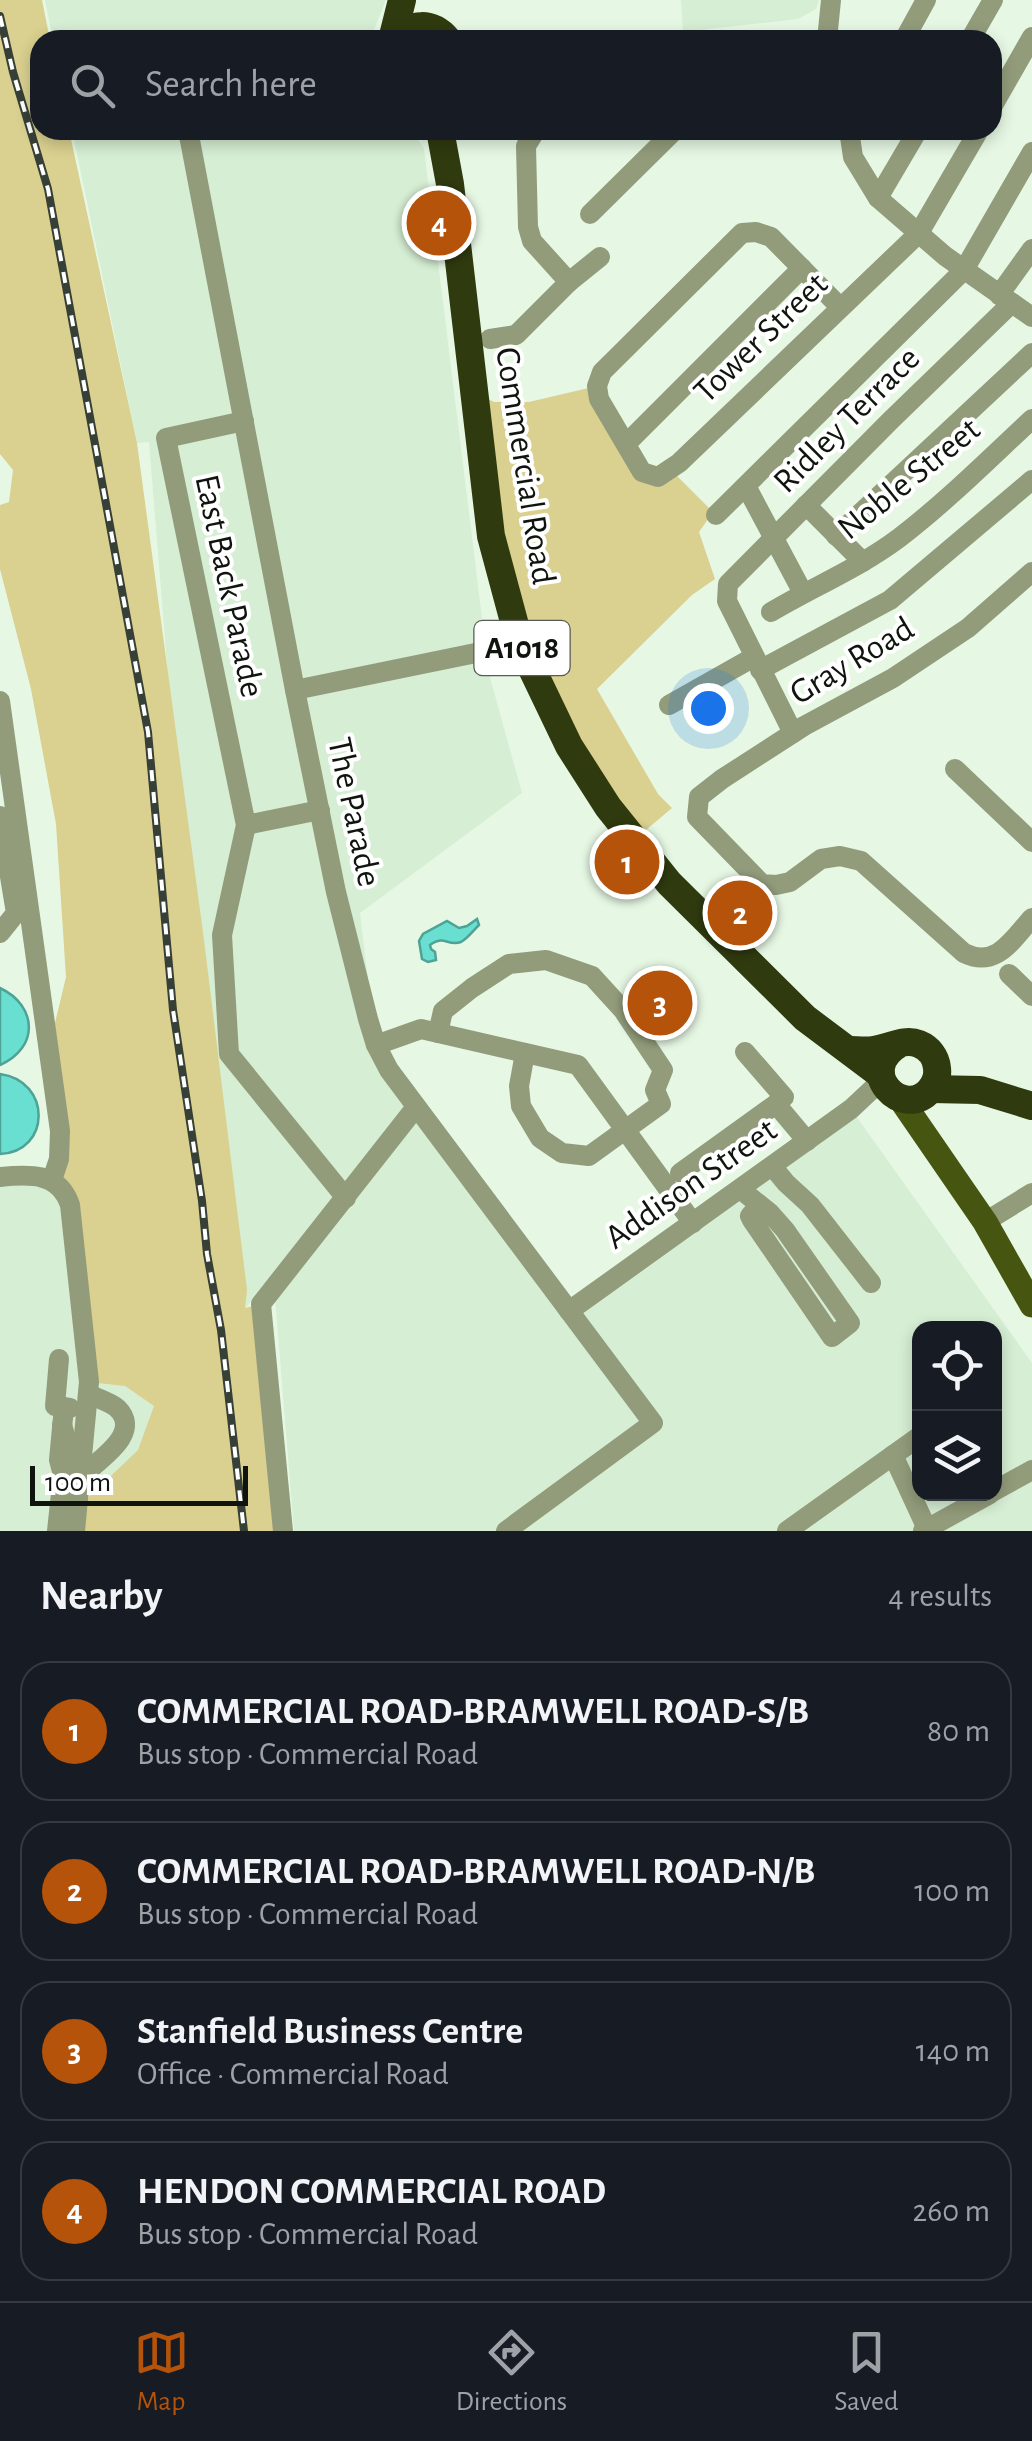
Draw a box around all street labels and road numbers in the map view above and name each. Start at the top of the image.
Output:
street label: Tower Street [688,266,834,410]
street label: Ridley Terrace [767,340,927,500]
street label: Commercial Road [489,345,561,587]
street label: Noble Street [831,411,987,547]
street label: East Back Parade [188,471,270,701]
street label: Gray Road [784,611,920,711]
road number: A1018 [474,621,570,675]
street label: The Parade [321,734,387,890]
street label: Addison Street [599,1112,783,1256]

